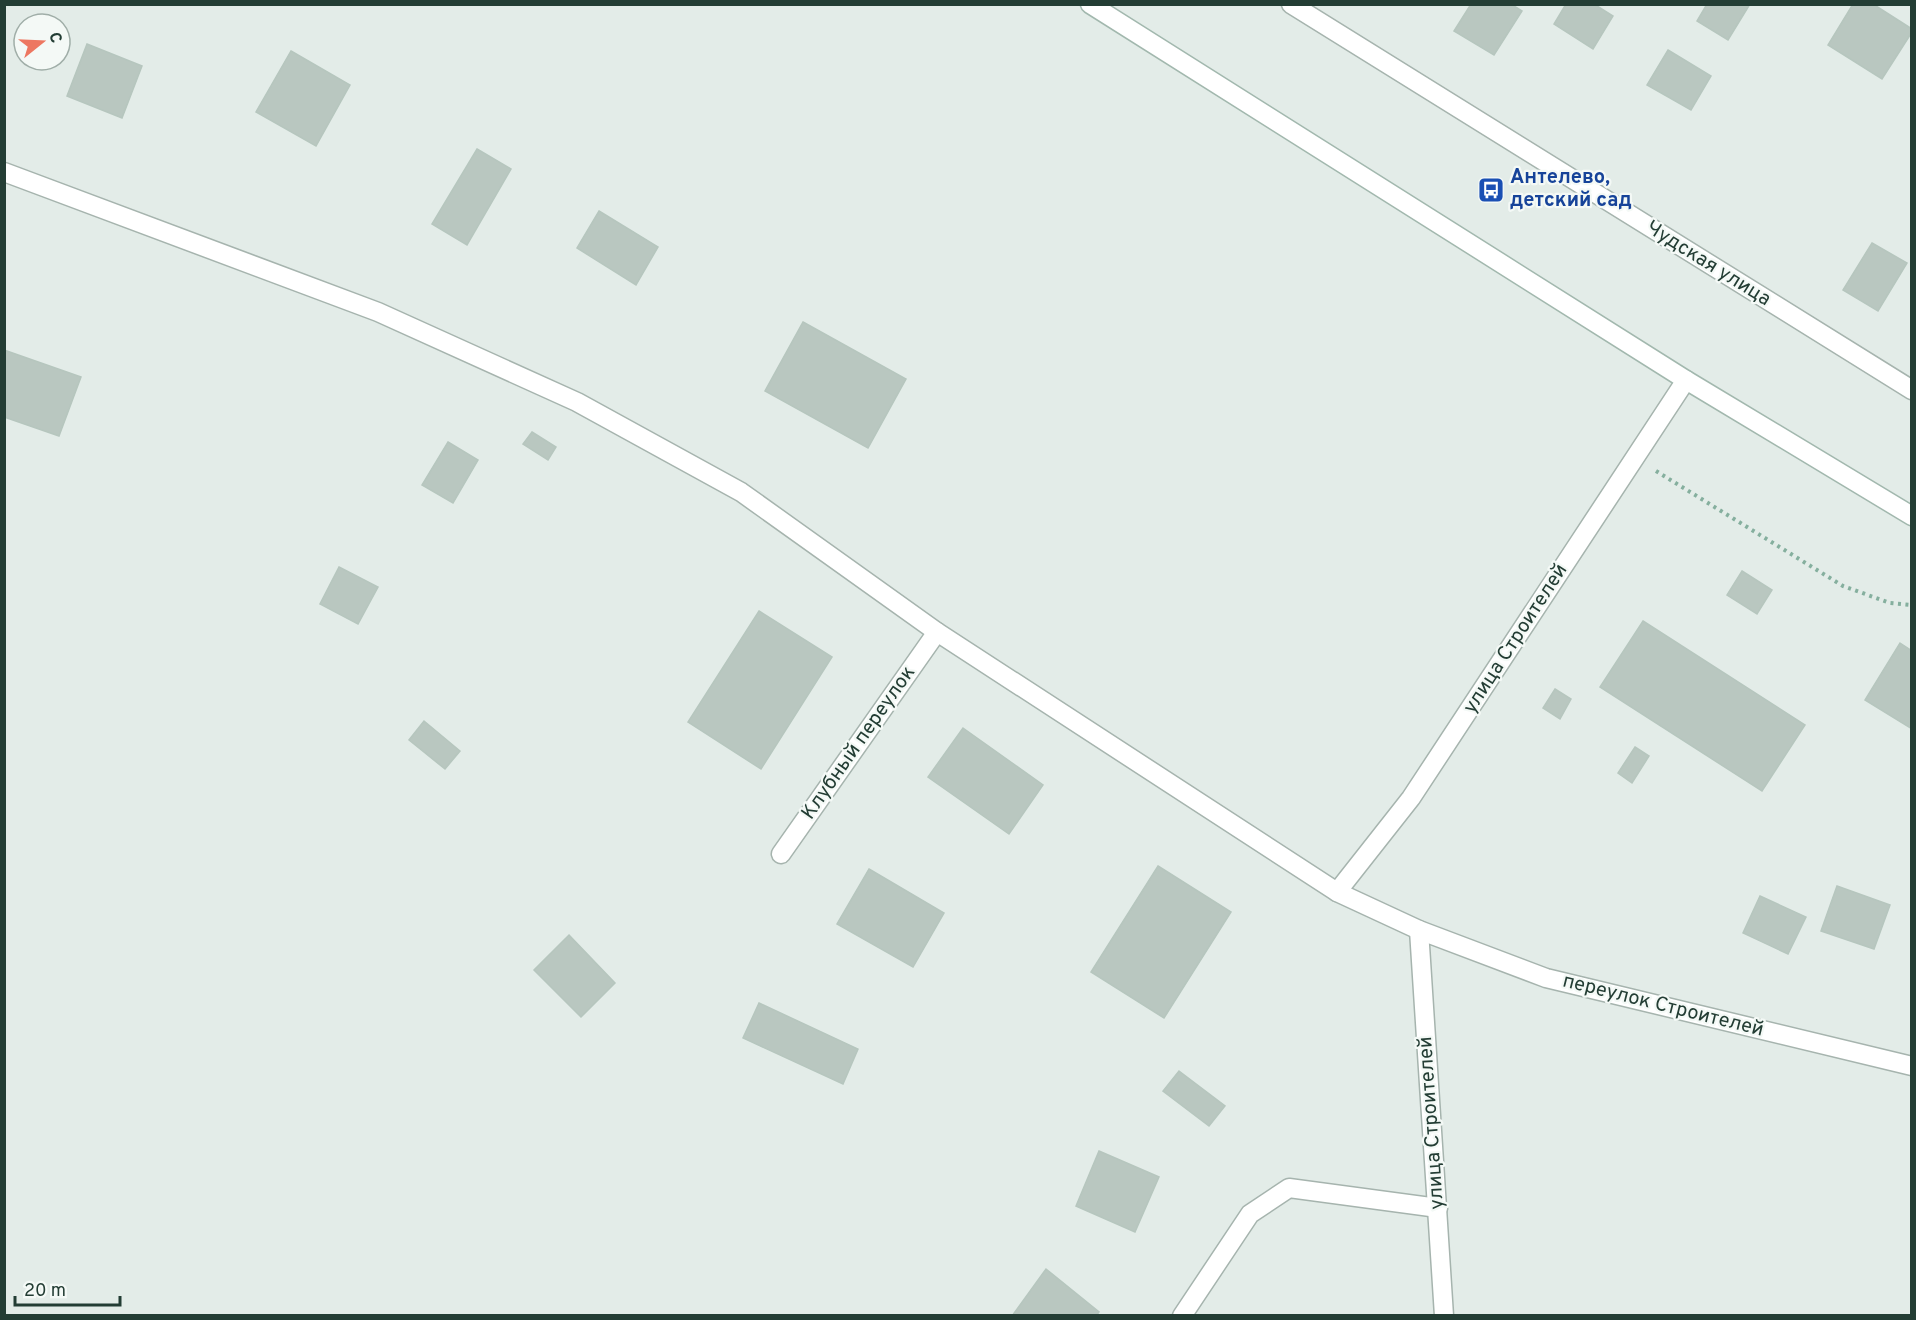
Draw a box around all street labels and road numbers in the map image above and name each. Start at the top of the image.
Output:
street label: Чудская улица [1641,215,1775,313]
street label: улица Строителей [1458,559,1574,719]
street label: Клубный переулок [796,661,922,825]
street label: переулок Строителей [1560,968,1766,1044]
street label: улица Строителей [1413,1035,1451,1211]

